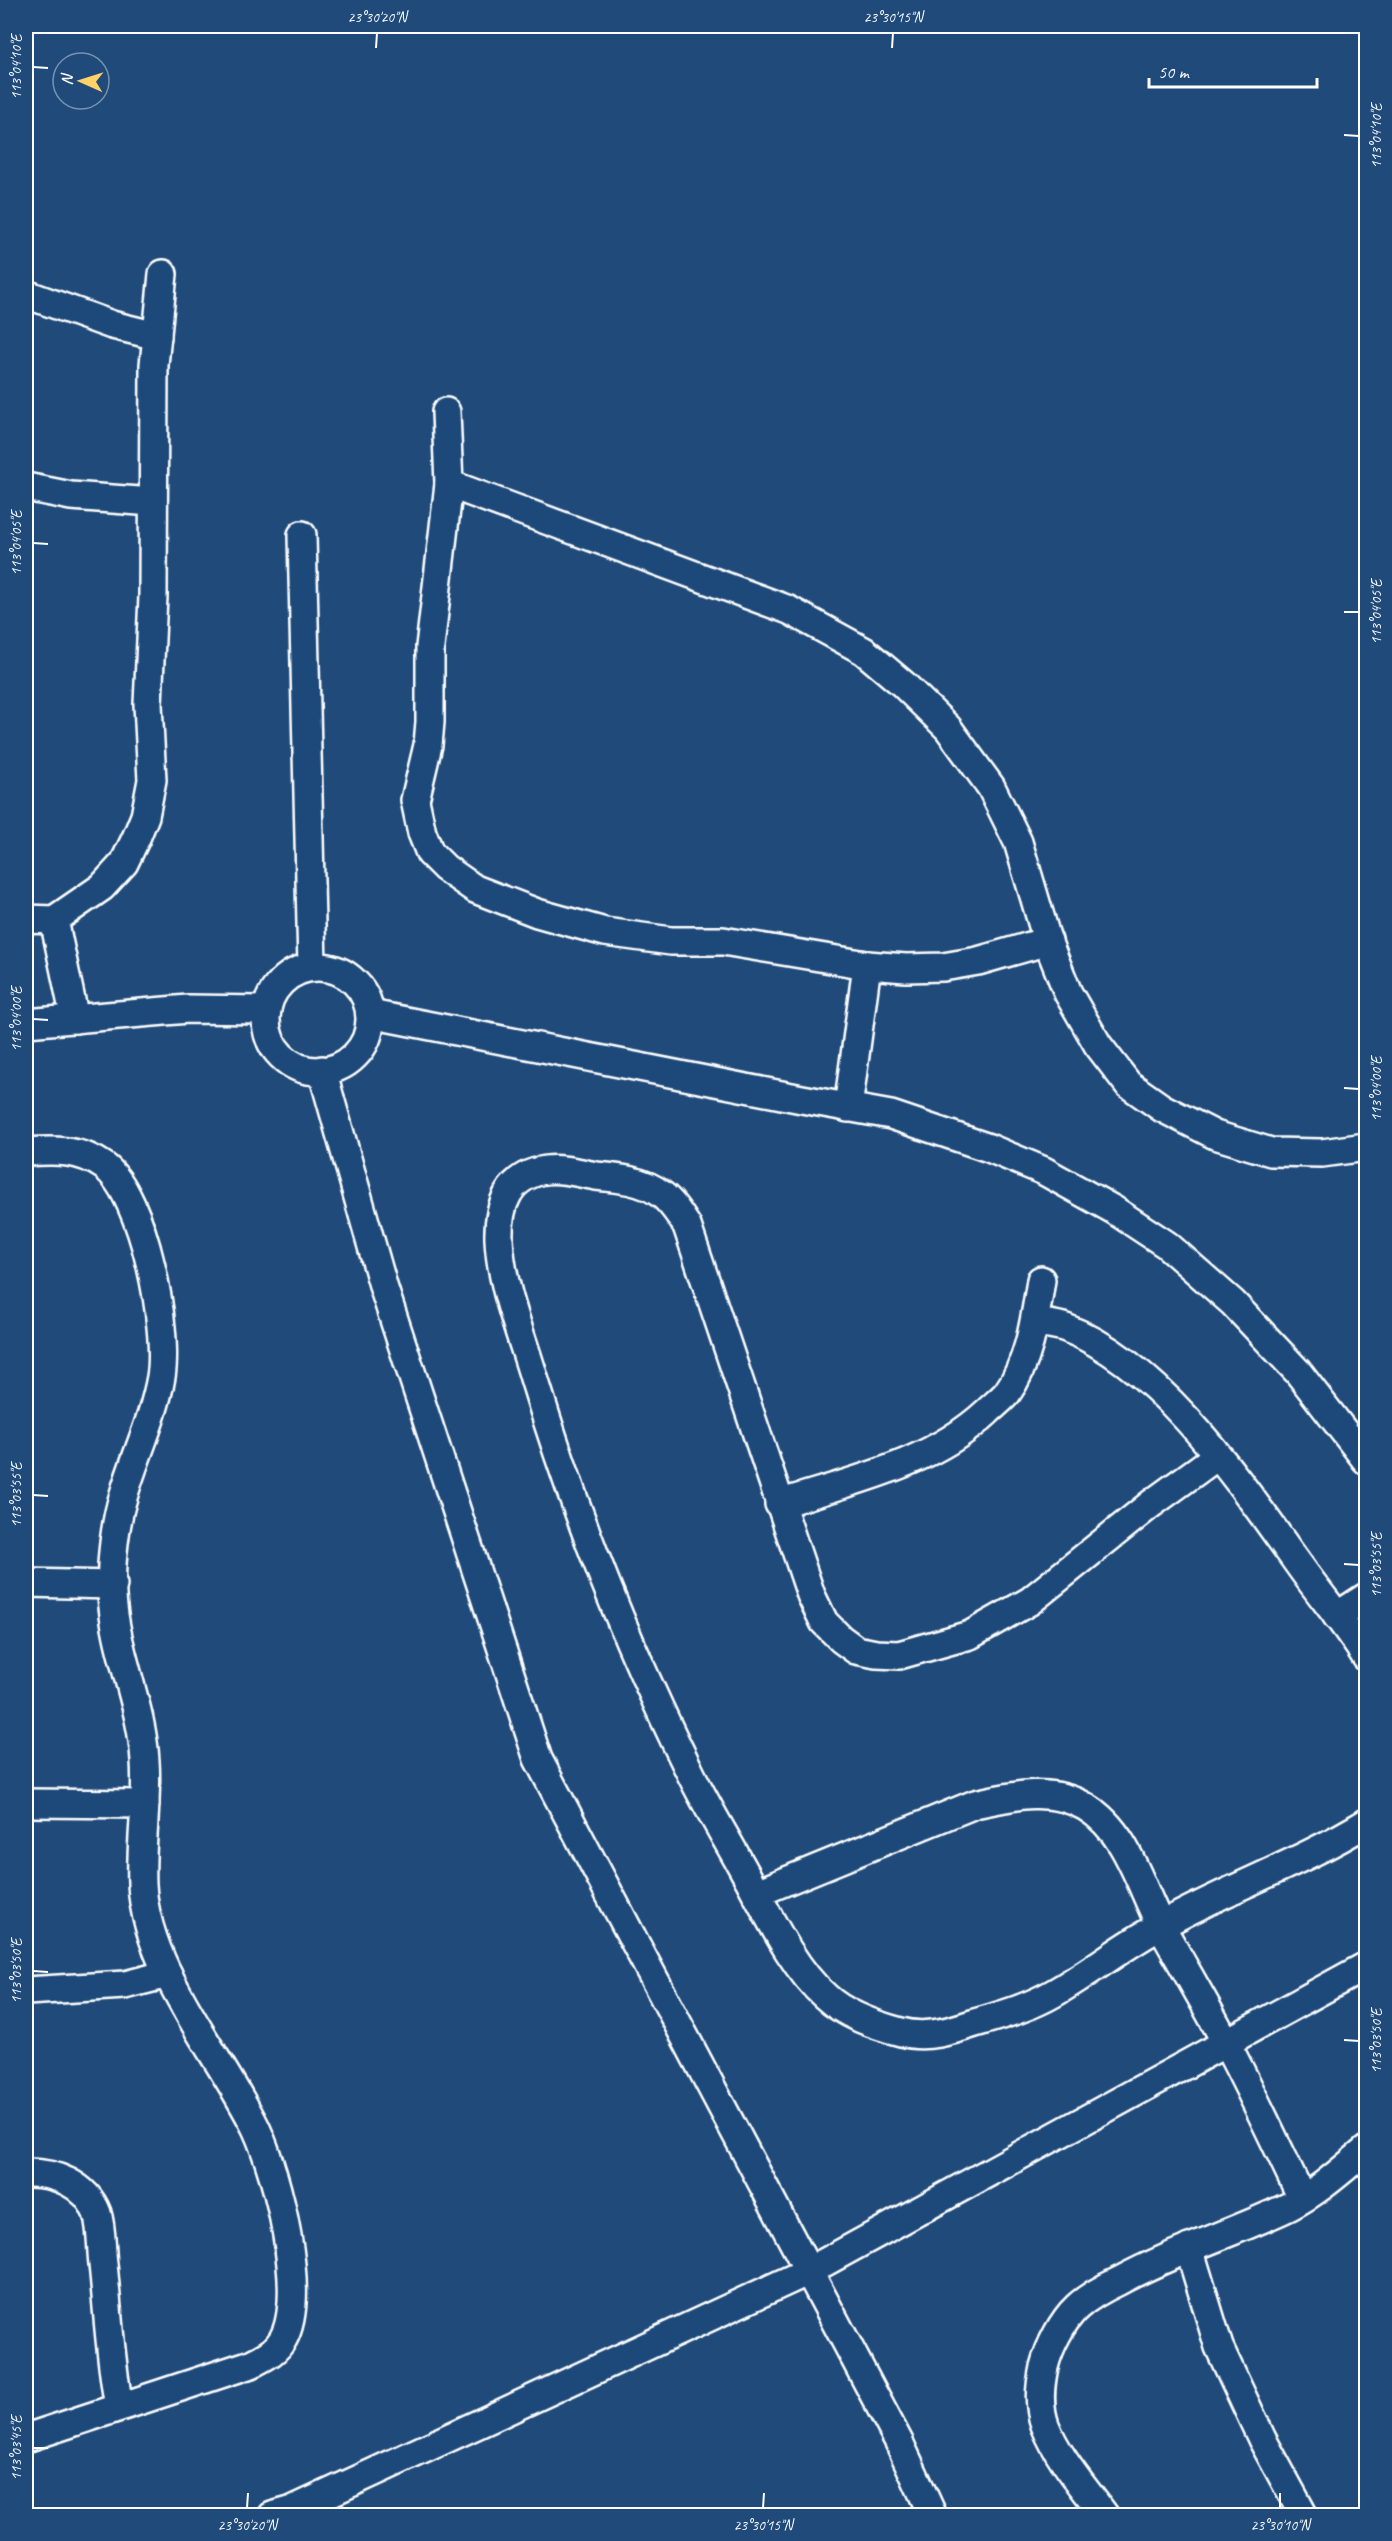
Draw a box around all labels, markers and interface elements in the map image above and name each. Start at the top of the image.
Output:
text: 23°30'20"N [347,8,410,27]
text: 23°30'15"N [863,8,926,27]
text: 113°04'10"E [7,33,26,99]
north arrow [51,51,111,111]
scale bar [1149,51,1317,89]
text: 50 m [1158,61,1191,83]
text: N [57,72,77,86]
text: 113°04'10"E [1367,102,1386,168]
text: 113°04'05"E [7,509,26,575]
text: 113°04'05"E [1367,578,1386,644]
text: 113°04'00"E [7,985,26,1051]
text: 113°04'00"E [1367,1055,1386,1121]
text: 113°03'55"E [7,1461,26,1527]
text: 113°03'55"E [1367,1531,1386,1597]
text: 113°03'50"E [7,1937,26,2003]
text: 113°03'50"E [1367,2007,1386,2073]
text: 113°03'45"E [7,2414,26,2480]
text: 23°30'20"N [217,2516,280,2535]
text: 23°30'15"N [733,2516,796,2535]
text: 23°30'10"N [1250,2516,1313,2535]

